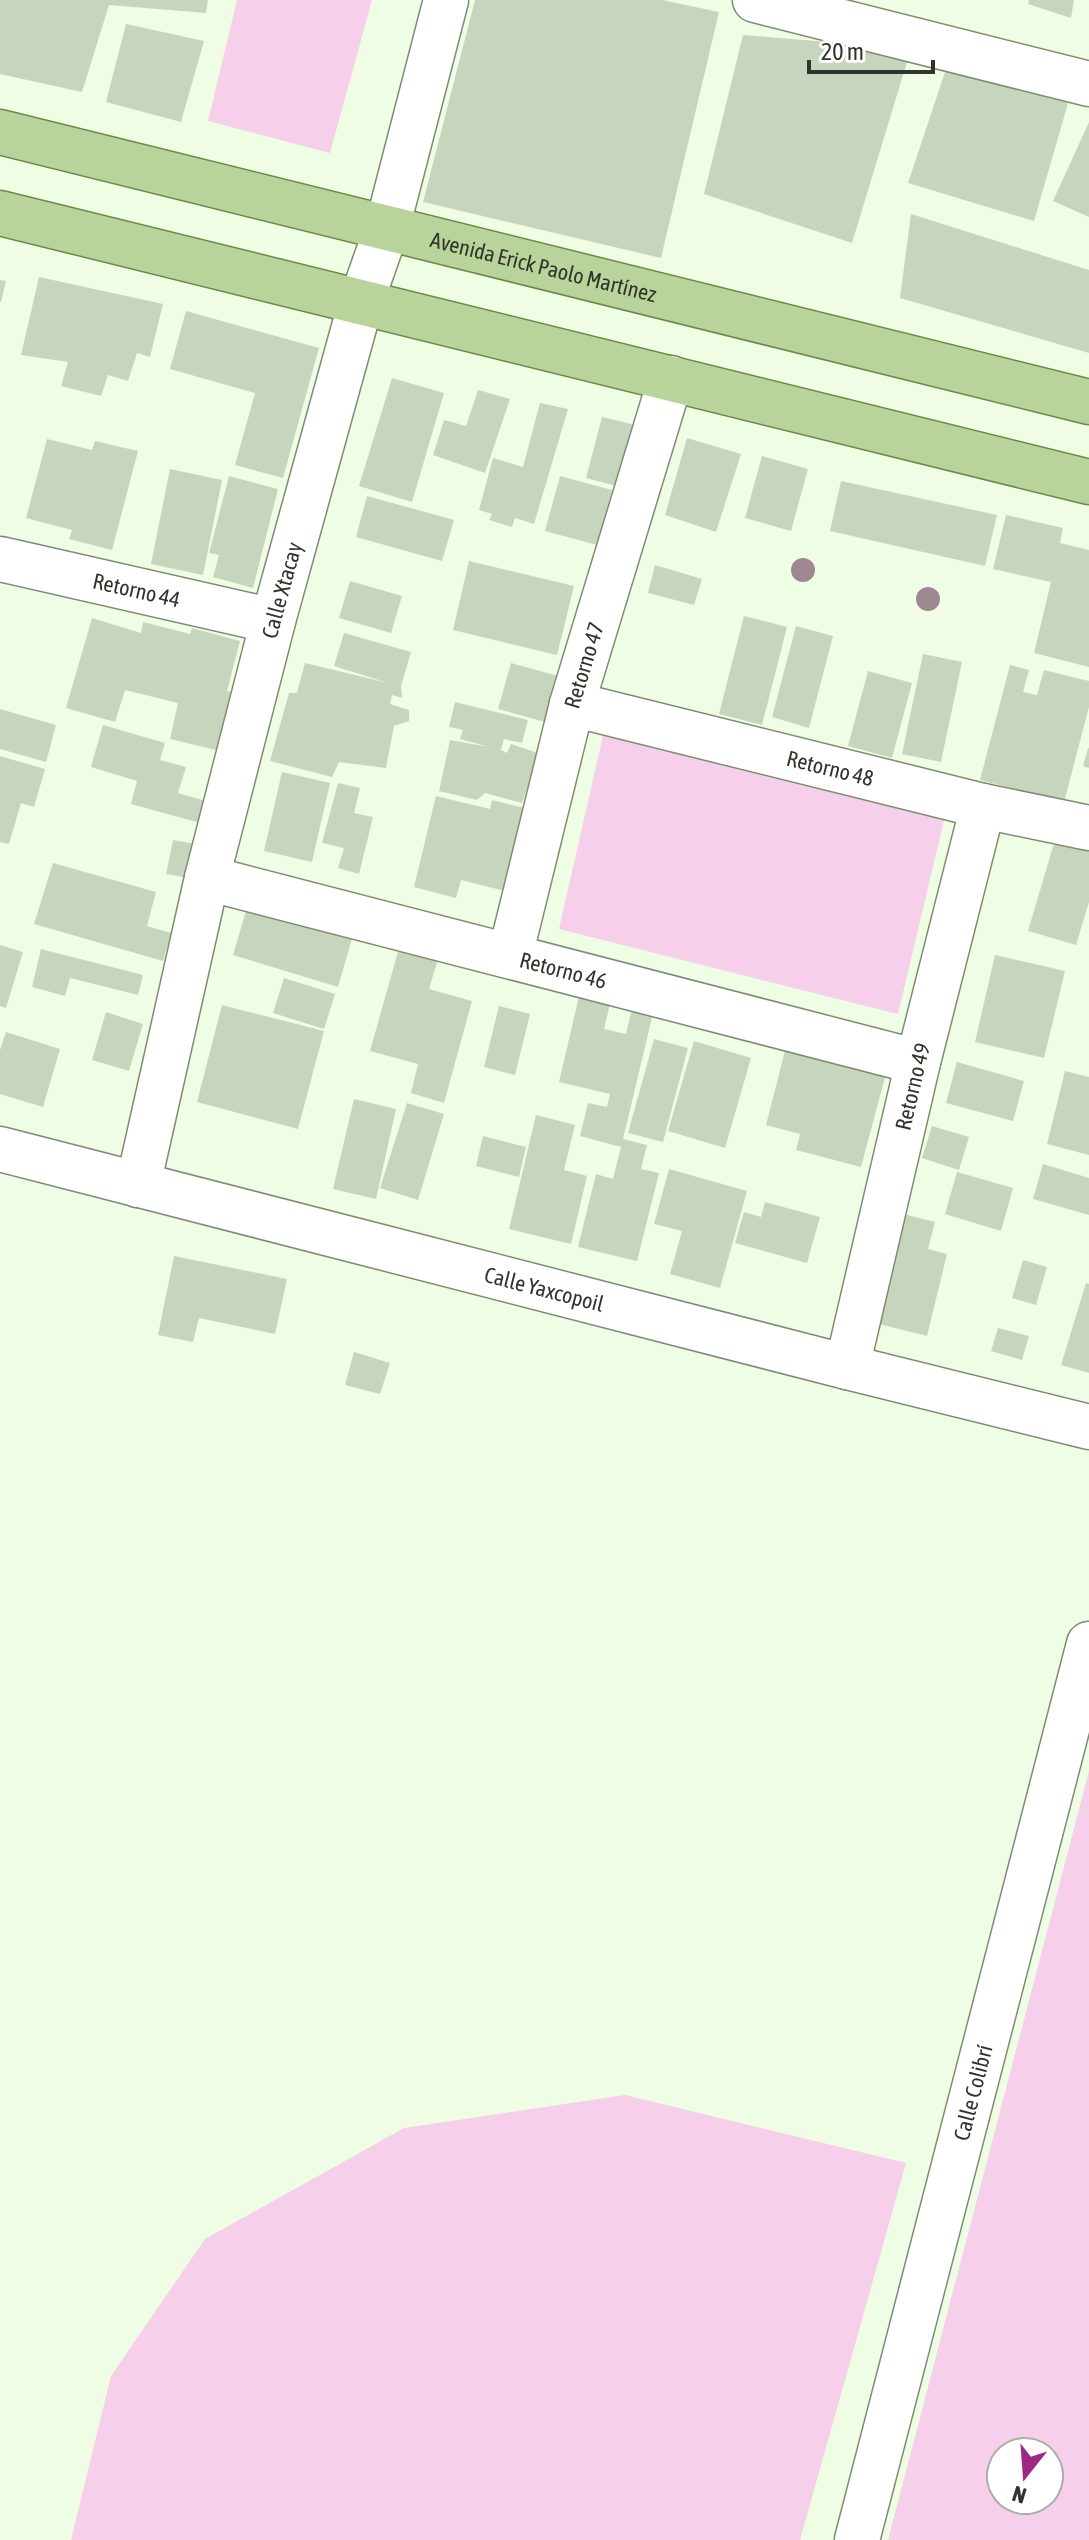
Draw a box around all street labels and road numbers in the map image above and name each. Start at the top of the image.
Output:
street label: Avenida Erick Paolo Martínez [428,226,659,307]
street label: Calle Xtacay [256,539,307,641]
street label: Retorno 44 [90,568,183,613]
street label: Retorno 47 [558,619,609,711]
street label: Retorno 48 [784,745,876,791]
street label: Retorno 46 [517,947,609,994]
street label: Retorno 49 [890,1040,935,1133]
street label: Calle Yaxcopoil [482,1261,607,1317]
street label: Calle Colibrí [948,2042,998,2143]

